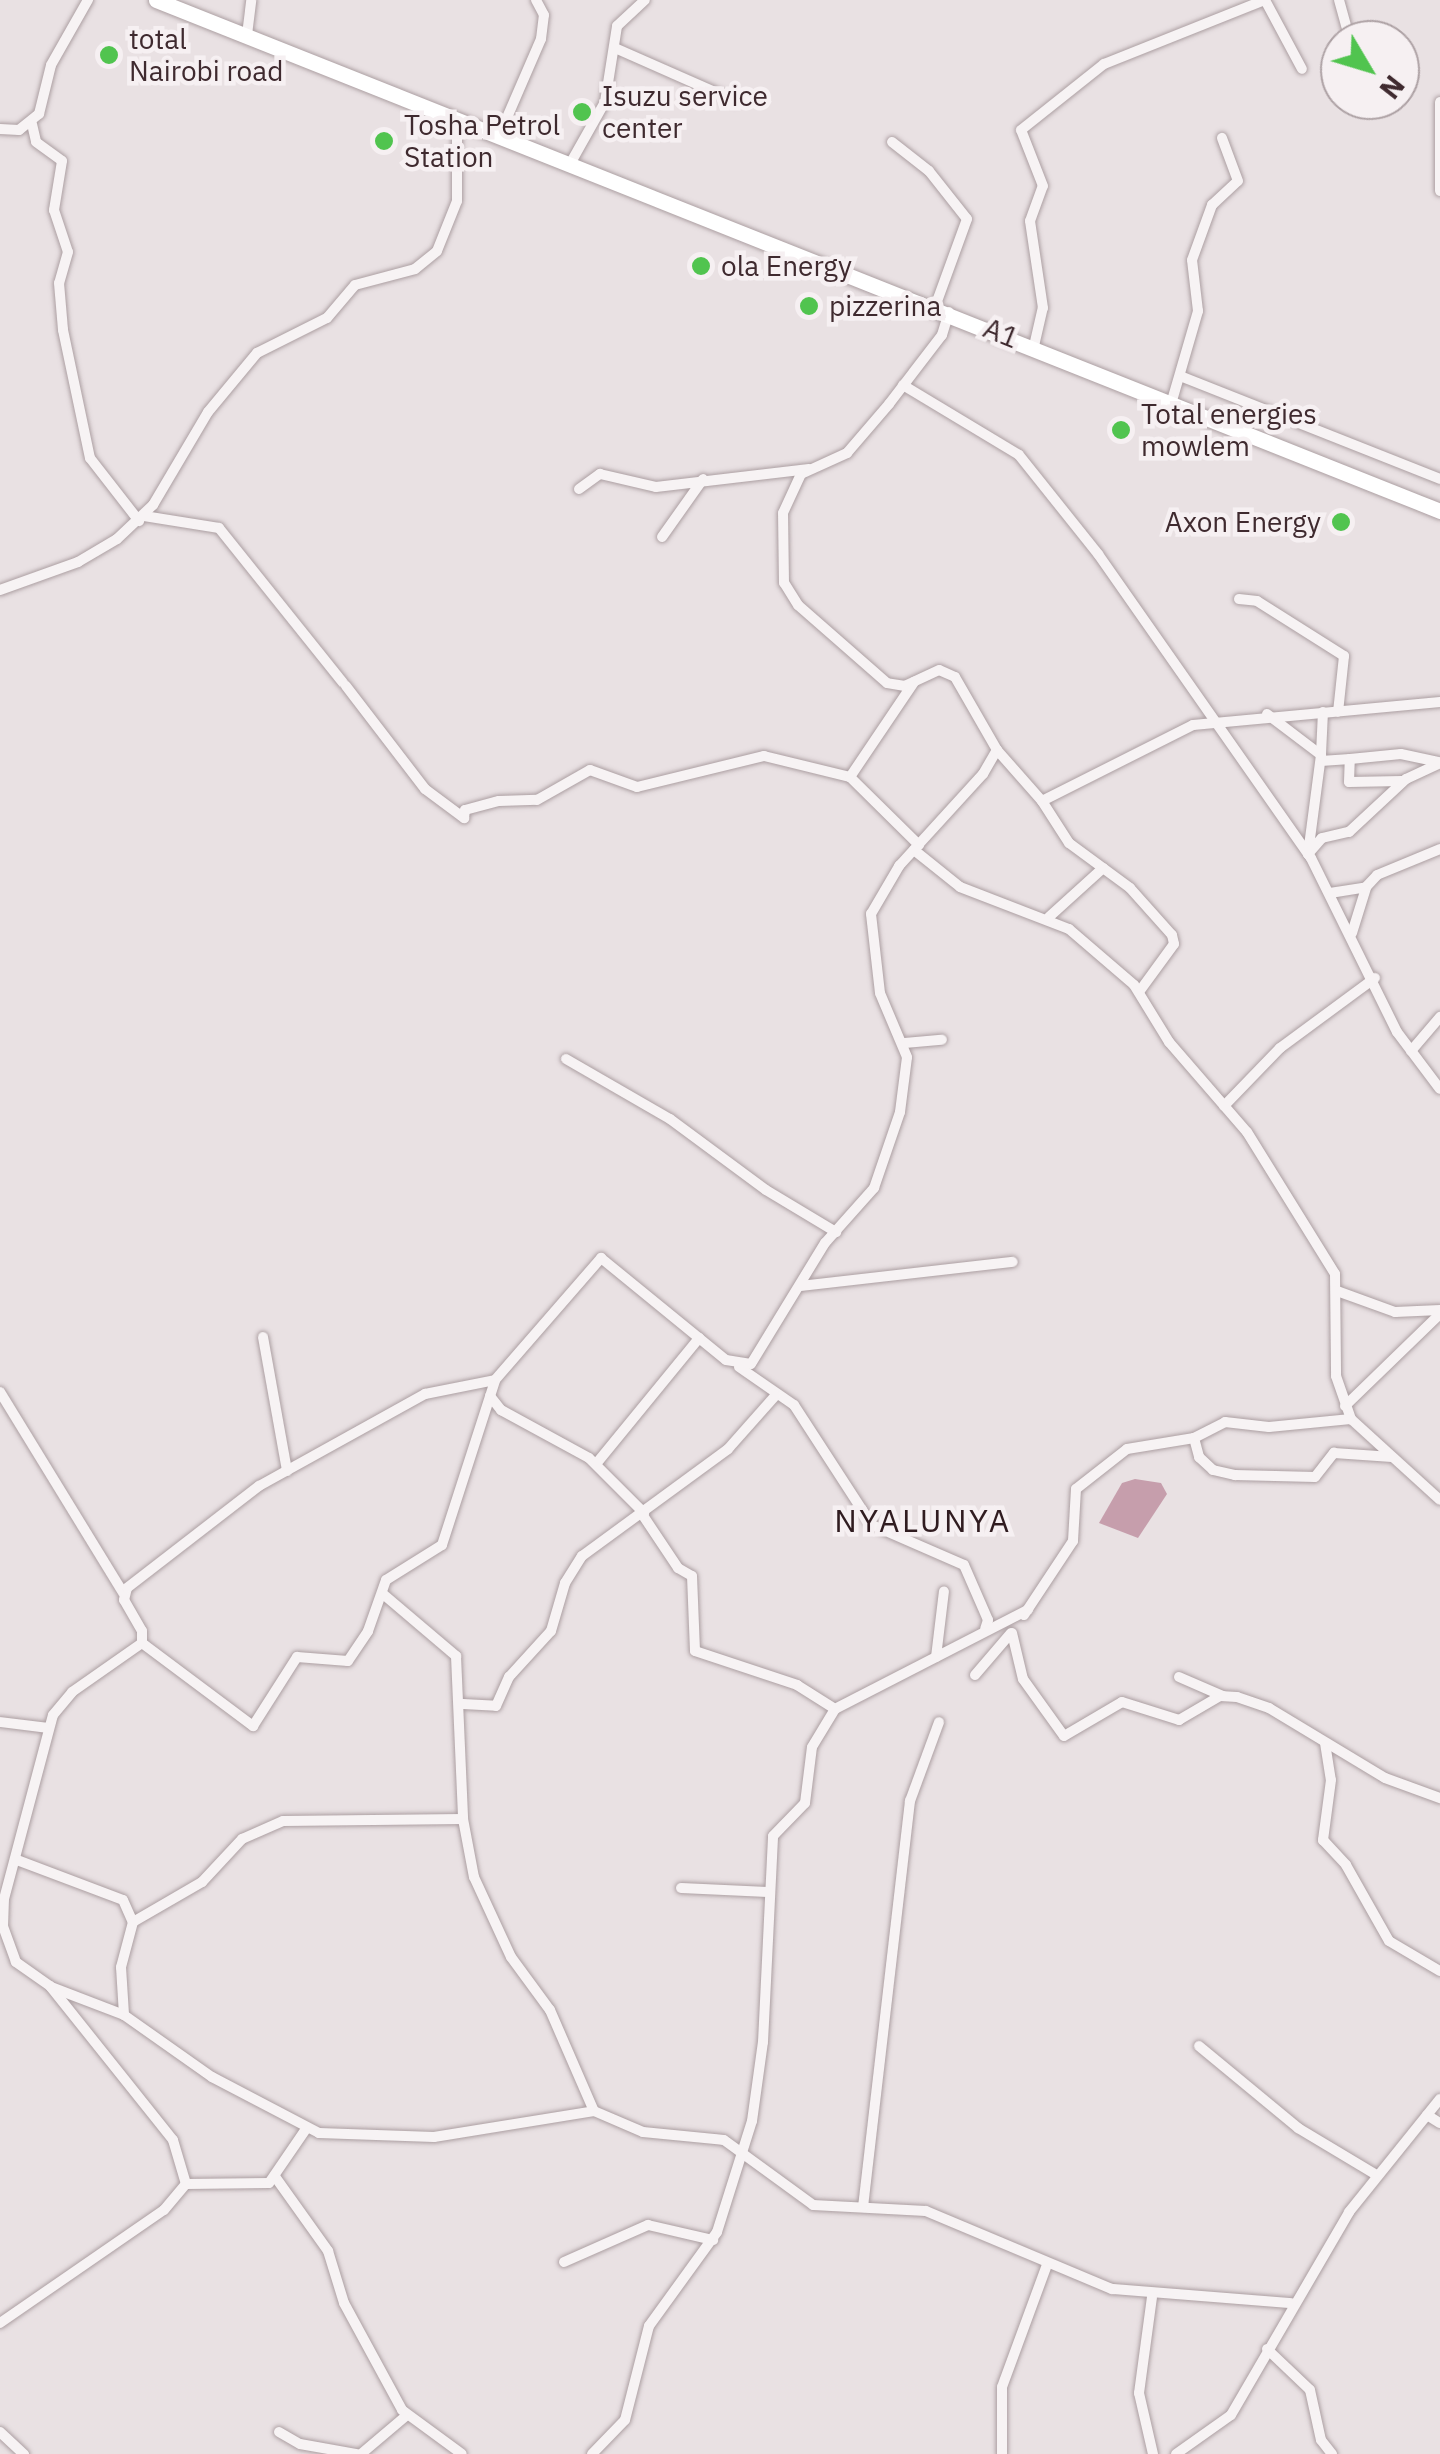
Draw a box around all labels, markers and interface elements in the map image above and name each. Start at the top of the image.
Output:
north arrow [1320,20,1420,120]
place label: total Nairobi road [129,22,283,88]
marker: total Nairobi road [98,44,120,66]
text: N [1372,68,1413,107]
place label: Isuzu service center [602,79,768,145]
marker: Isuzu service center [571,101,593,123]
place label: Tosha Petrol Station [404,108,560,174]
marker: Tosha Petrol Station [373,130,395,152]
place label: ola Energy [721,249,852,283]
marker: ola Energy [690,255,712,277]
place label: pizzerina [829,289,941,323]
marker: pizzerina [798,295,820,317]
street label: A1 [979,311,1023,355]
place label: Total energies mowlem [1141,397,1317,463]
marker: Total energies mowlem [1110,419,1132,441]
place label: Axon Energy [1165,505,1321,539]
marker: Axon Energy [1330,511,1352,533]
district label: NYALUNYA [834,1501,1012,1539]

